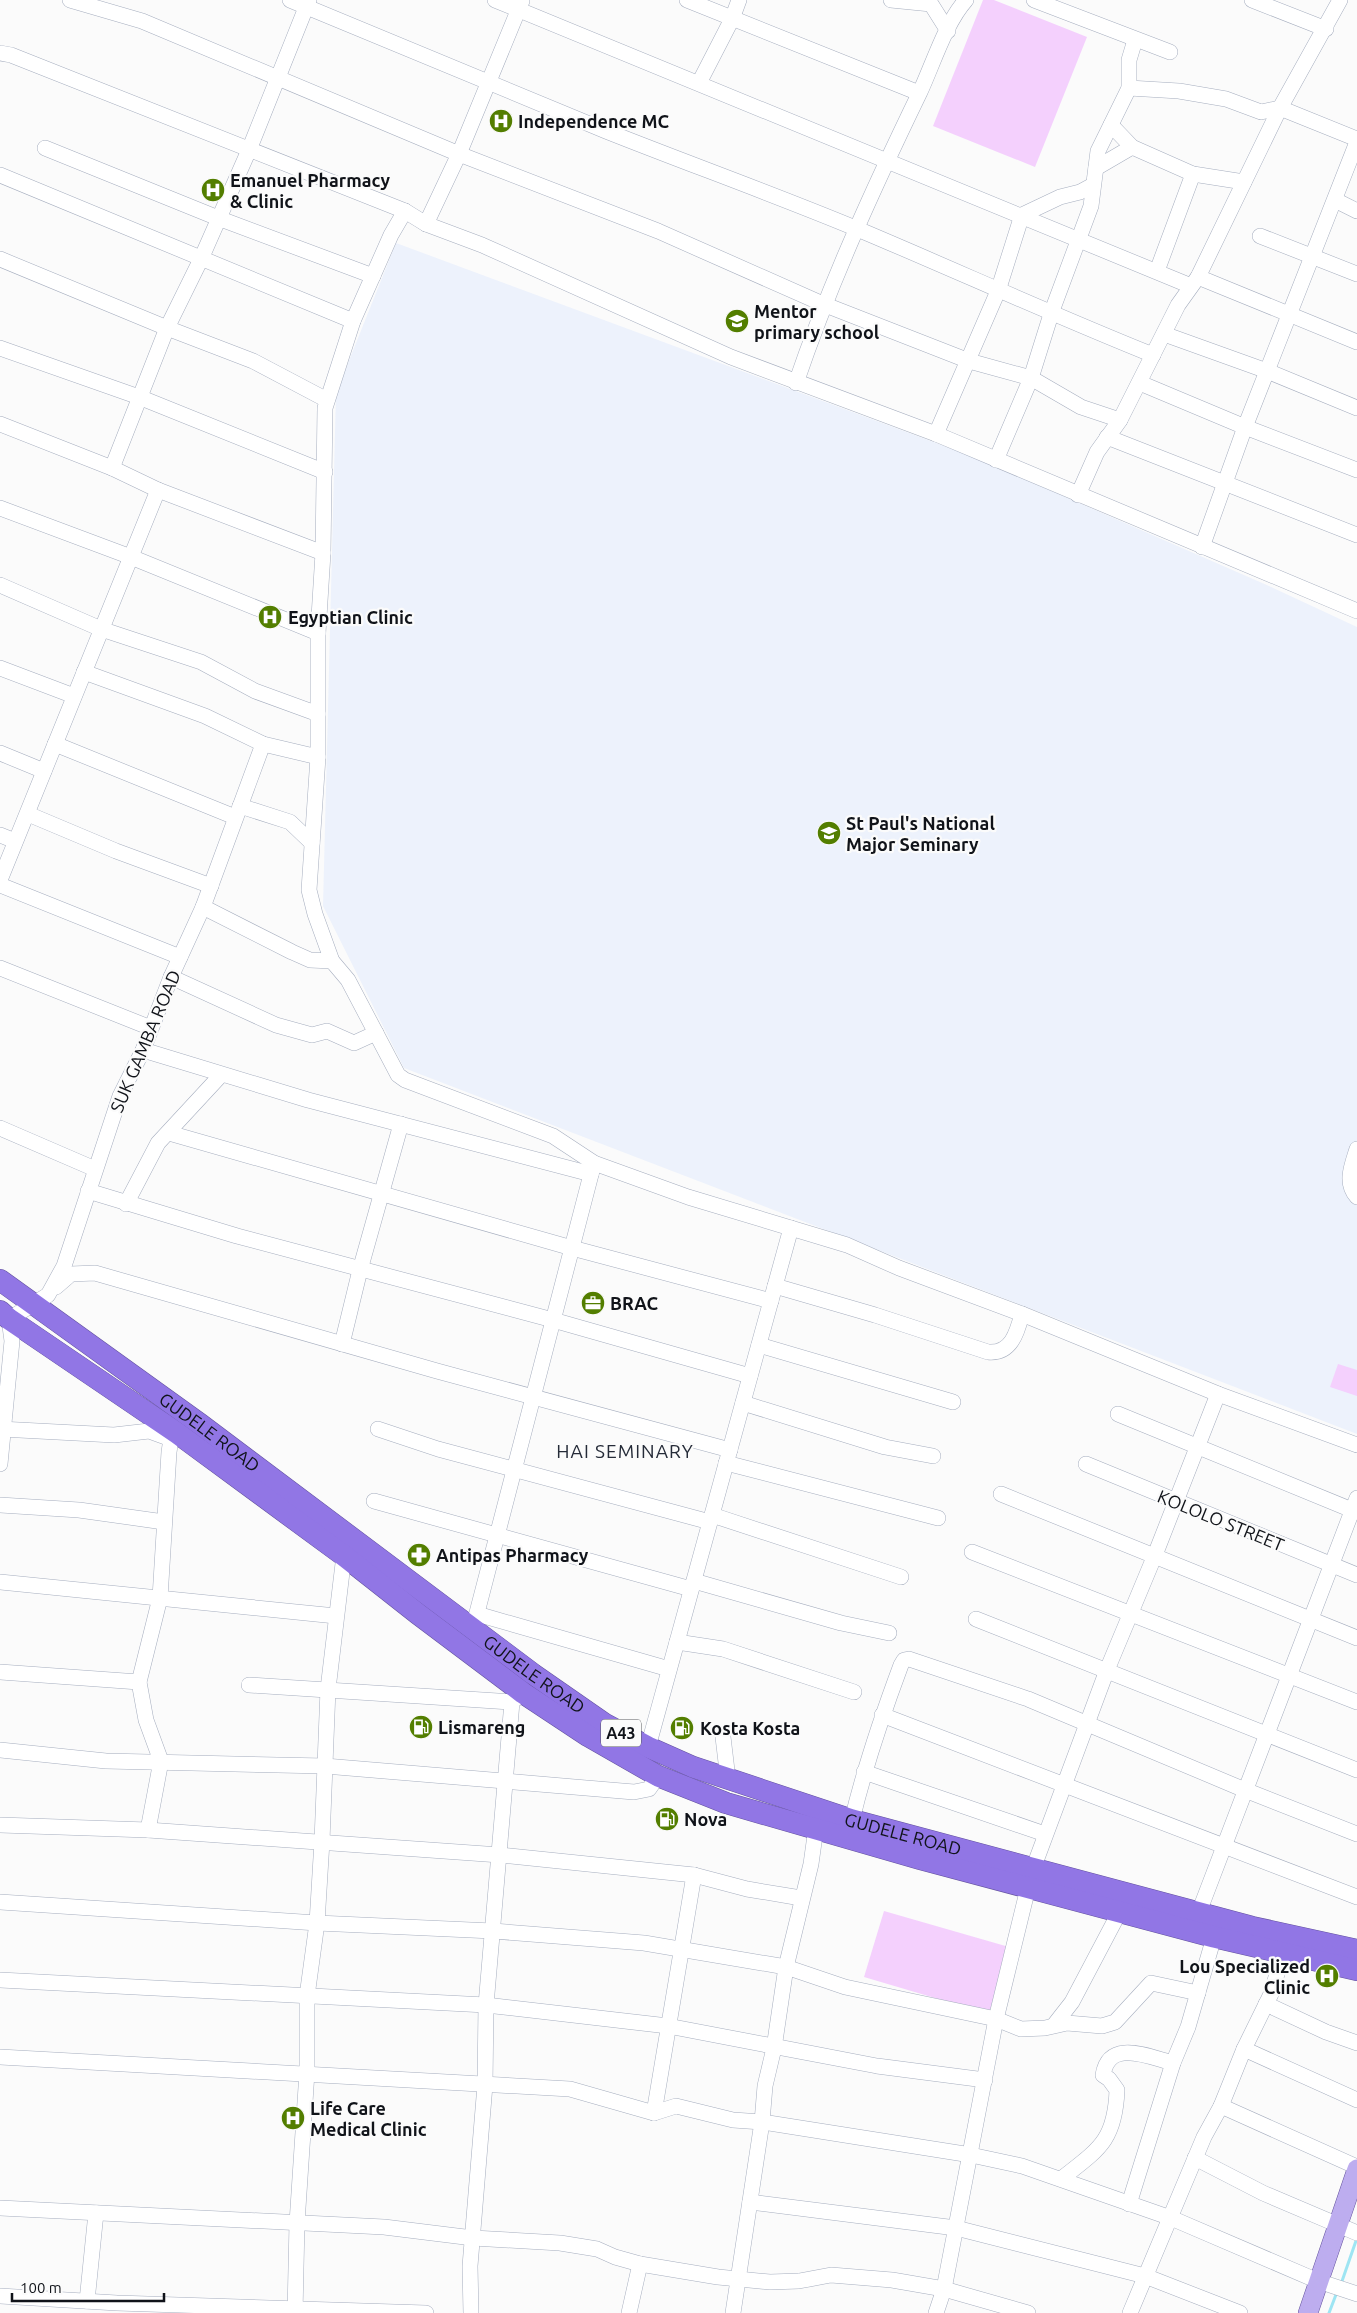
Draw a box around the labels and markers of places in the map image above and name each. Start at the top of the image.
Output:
hospital icon: Independence MC [488,108,514,134]
place label: Independence MC [518,111,670,131]
place label: Emanuel Pharmacy & Clinic [230,170,391,211]
hospital icon: Emanuel Pharmacy & Clinic [200,177,226,203]
place label: Mentor primary school [754,301,880,342]
school or university icon: Mentor primary school [724,308,750,334]
hospital icon: Egyptian Clinic [257,604,283,630]
place label: Egyptian Clinic [288,607,413,627]
place label: St Paul's National Major Seminary [846,813,995,854]
school or university icon: St Paul's National Major Seminary [816,820,842,846]
office icon: BRAC [580,1290,606,1316]
place label: BRAC [610,1293,659,1313]
pharmacy icon: Antipas Pharmacy [406,1542,432,1568]
place label: Antipas Pharmacy [436,1545,589,1565]
fuel station icon: Lismareng [408,1714,434,1740]
fuel station icon: Kosta Kosta [669,1715,695,1741]
place label: Lismareng [438,1717,525,1737]
place label: Kosta Kosta [700,1718,800,1738]
fuel station icon: Nova [654,1806,680,1832]
place label: Nova [684,1809,727,1829]
place label: Lou Specialized Clinic [1179,1956,1310,1997]
hospital icon: Lou Specialized Clinic [1314,1963,1340,1989]
place label: Life Care Medical Clinic [310,2098,427,2139]
hospital icon: Life Care Medical Clinic [280,2105,306,2131]

